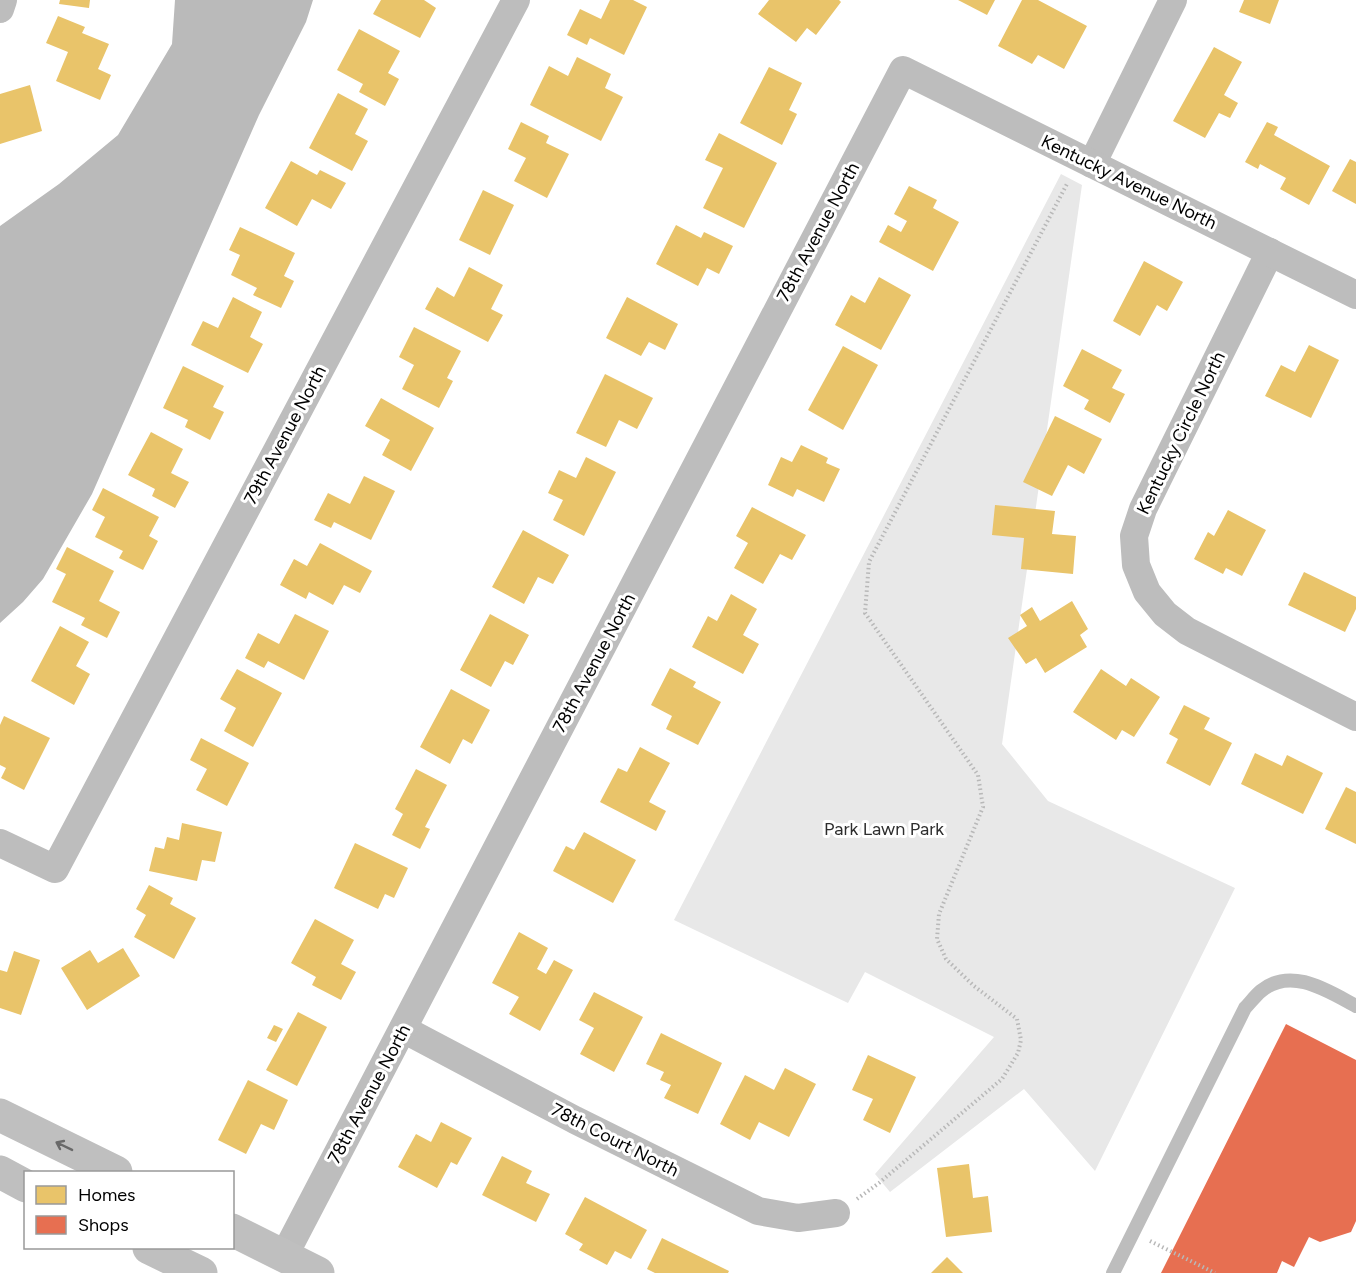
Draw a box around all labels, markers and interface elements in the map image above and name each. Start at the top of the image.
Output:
street label: Kentucky Avenue North [1038,130,1220,234]
street label: 78th Avenue North [772,159,864,305]
street label: Kentucky Circle North [1132,348,1230,518]
street label: 79th Avenue North [239,362,331,508]
street label: 78th Avenue North [548,590,640,736]
park label: Park Lawn Park [824,818,944,840]
street label: 78th Avenue North [323,1021,415,1167]
street label: 78th Court North [548,1098,682,1182]
one-way arrow [55,1140,73,1152]
legend [24,1171,234,1249]
text: Homes [78,1184,136,1206]
text: Shops [78,1214,129,1236]

